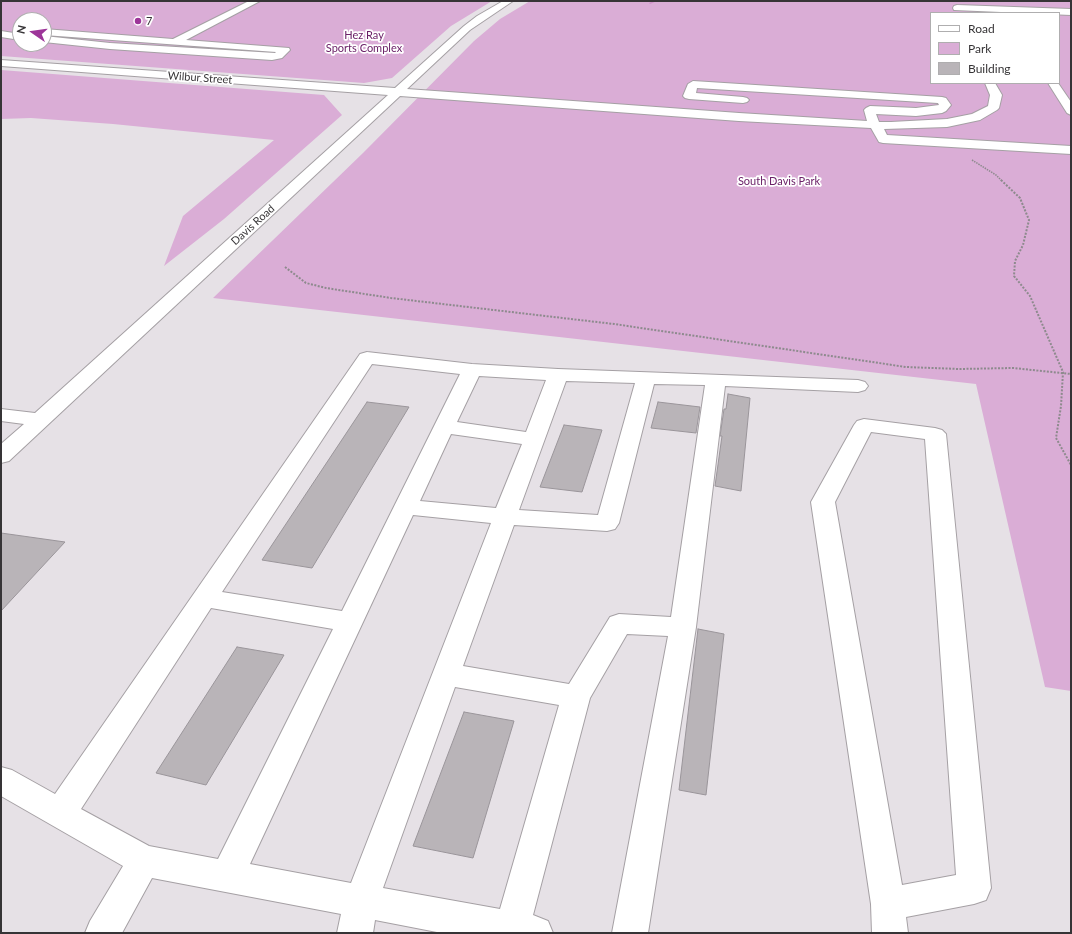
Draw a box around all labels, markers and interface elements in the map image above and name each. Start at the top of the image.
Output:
north arrow [12,12,52,52]
legend [930,12,1060,84]
place label: 7 [146,14,152,28]
marker: 7 [133,16,143,26]
text: Road [968,21,995,36]
text: N [14,24,28,35]
park label: Hez Ray Sports Complex [326,28,402,54]
text: Park [968,41,991,56]
text: Building [968,61,1011,76]
street label: Wilbur Street [167,69,233,87]
park label: South Davis Park [738,174,820,188]
street label: Davis Road [229,202,277,248]

